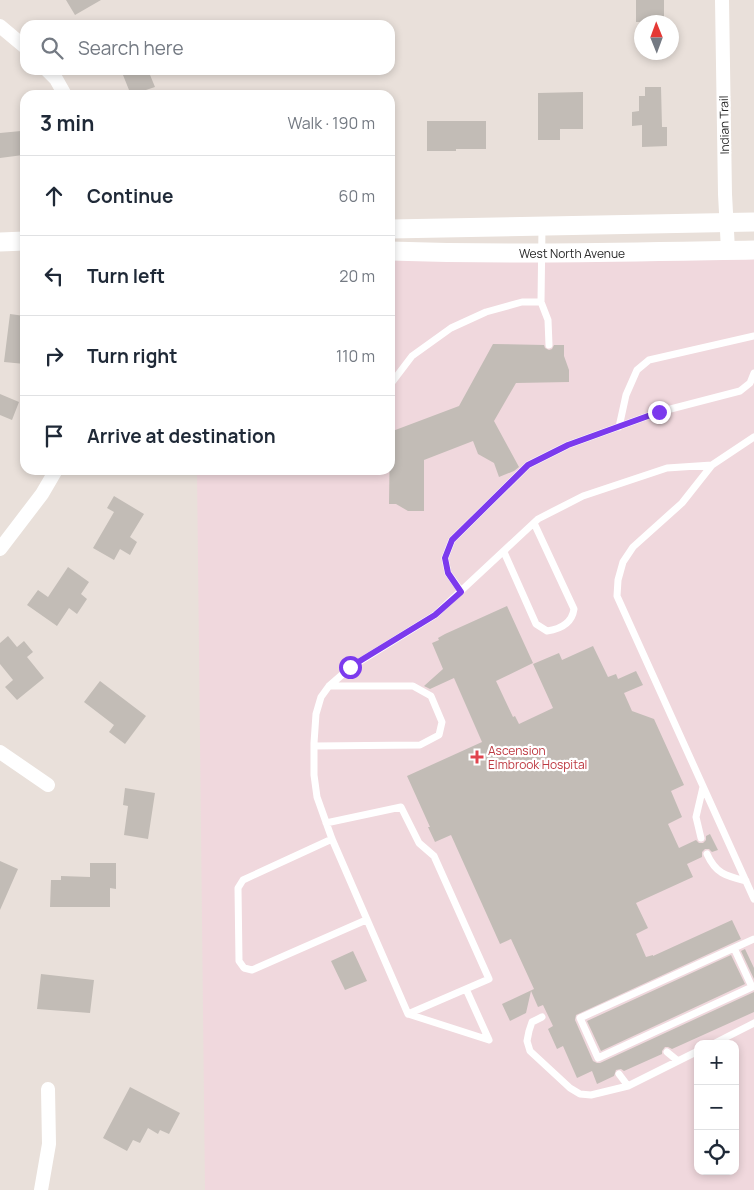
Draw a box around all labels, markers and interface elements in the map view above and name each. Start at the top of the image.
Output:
north arrow [634,15,679,60]
search box [20,20,395,75]
icon: search [38,34,66,62]
text: Search here [78,35,184,61]
street label: Indian Trail [715,95,733,155]
text: 3 min [40,109,94,137]
text: Walk · 190 m [287,112,375,134]
icon: ahead [40,182,68,210]
text: Continue [87,183,173,209]
text: 60 m [339,185,375,207]
street label: West North Avenue [519,245,625,262]
icon: left [40,262,68,290]
text: Turn left [87,263,165,289]
text: 20 m [339,265,375,287]
icon: right [40,342,68,370]
text: Turn right [87,343,177,369]
text: 110 m [336,345,375,367]
route end [648,401,671,424]
icon: arrive [40,422,68,450]
text: Arrive at destination [87,423,276,449]
route start [339,656,362,679]
place label: Ascension Elmbrook Hospital [488,742,587,773]
marker: Ascension Elmbrook Hospital [470,750,484,764]
map controls [694,1040,739,1175]
button: + [694,1040,739,1085]
button: − [694,1085,739,1130]
button: locate [694,1130,739,1175]

